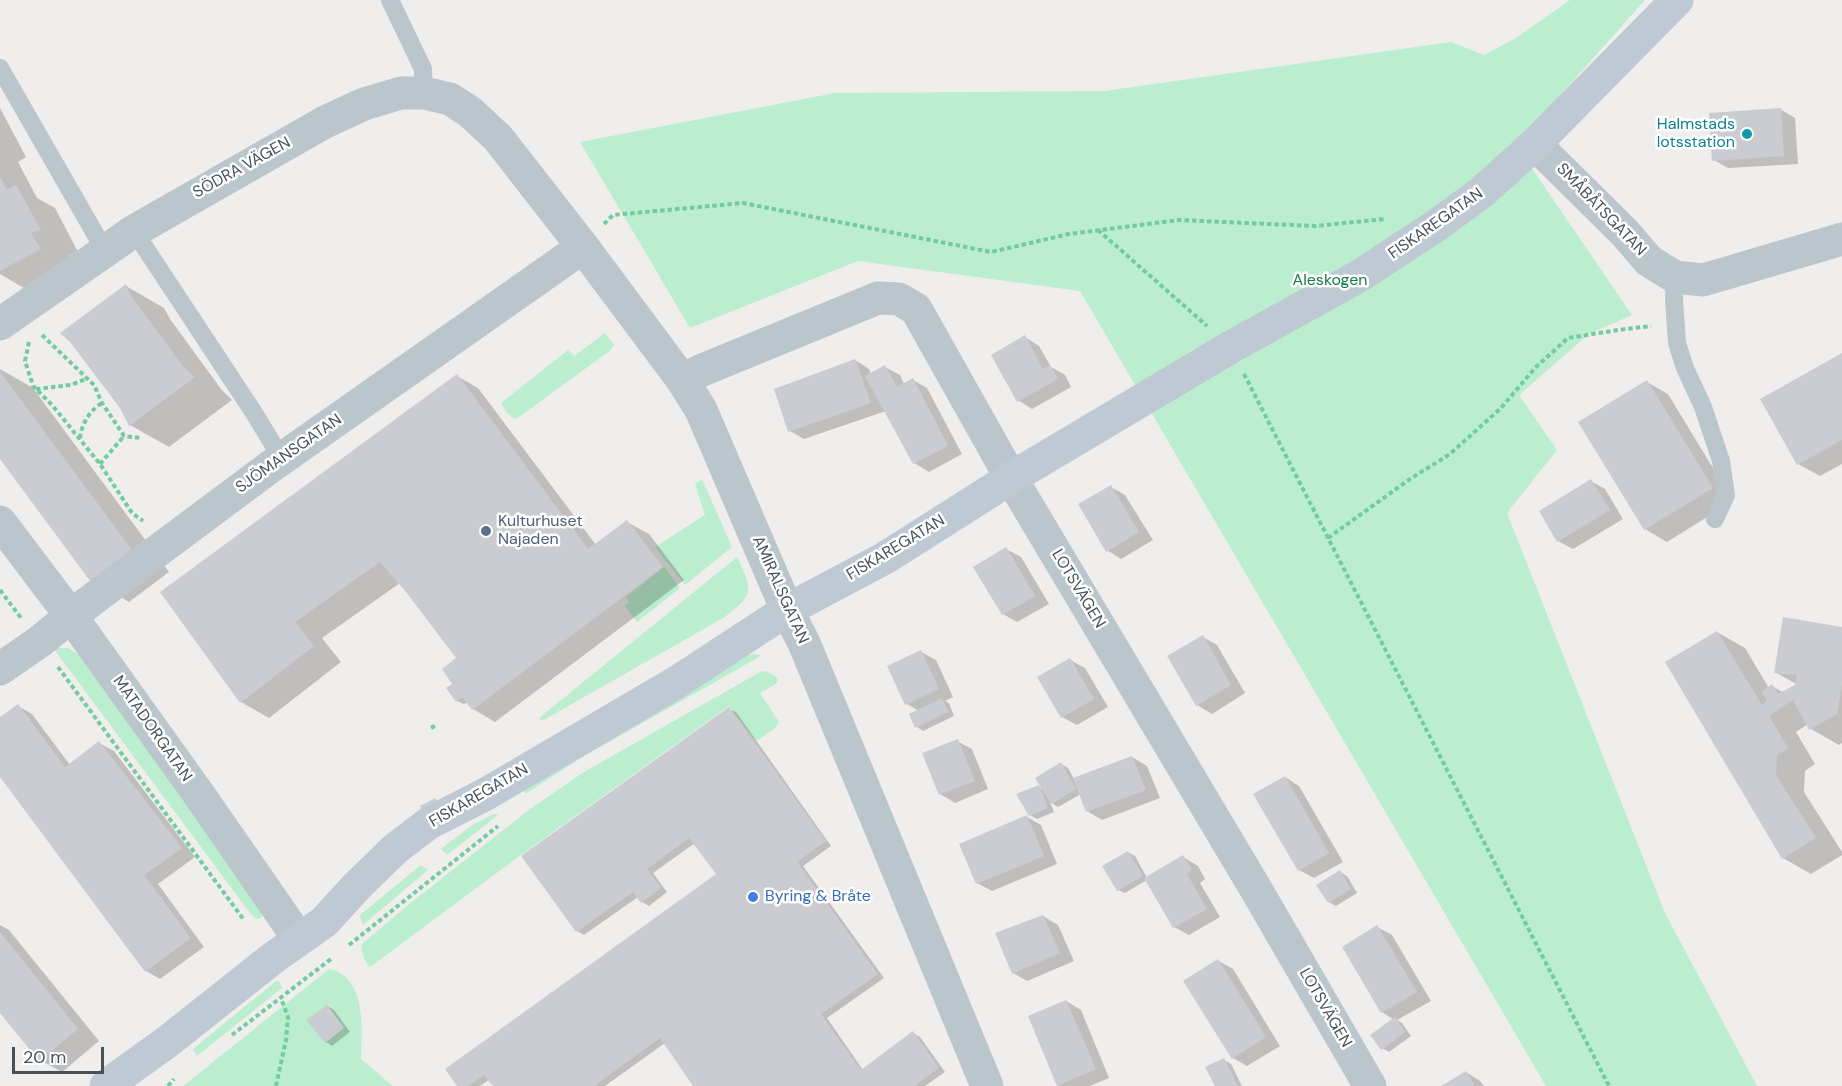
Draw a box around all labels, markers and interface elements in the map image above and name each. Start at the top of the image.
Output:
place label: Halmstads lotsstation [1657,115,1735,153]
marker: Halmstads lotsstation [1740,127,1754,141]
street label: SÖDRA VÄGEN [190,133,294,203]
street label: SMÅBÅTSGATAN [1552,160,1650,260]
street label: FISKAREGATAN [1385,184,1487,264]
park label: Aleskogen [1293,271,1367,291]
street label: SJÖMANSGATAN [232,410,346,498]
street label: FISKAREGATAN [843,511,949,585]
place label: Kulturhuset Najaden [498,512,583,550]
marker: Kulturhuset Najaden [479,524,493,538]
street label: AMIRALSGATAN [748,533,812,647]
street label: LOTSVÄGEN [1047,546,1109,632]
street label: MATADORGATAN [108,672,196,786]
street label: FISKAREGATAN [426,760,532,832]
place label: Byring & Bråte [765,887,871,907]
marker: Byring & Bråte [746,890,760,904]
street label: LOTSVÄGEN [1295,965,1355,1051]
scale bar [15,1035,106,1073]
text: 20 m [23,1045,66,1069]

